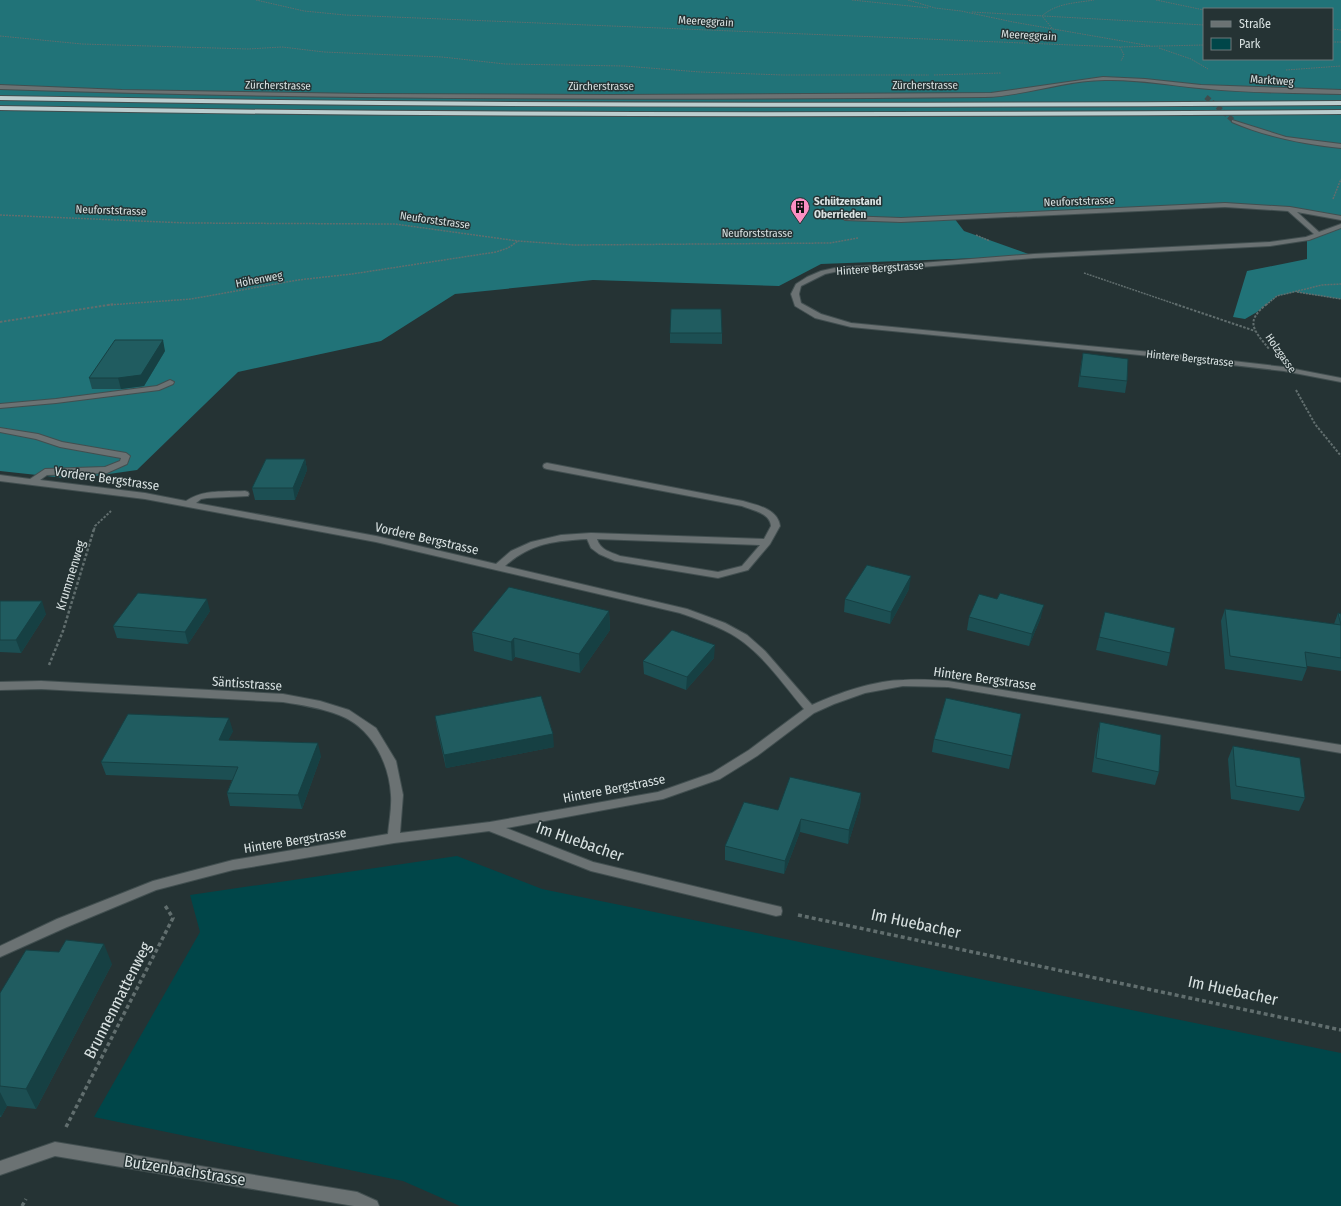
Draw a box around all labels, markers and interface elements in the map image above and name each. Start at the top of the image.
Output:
legend [1203,8,1333,60]
street label: Meereggrain [678,14,734,29]
text: Straße [1239,17,1271,31]
street label: Meereggrain [1001,28,1057,43]
text: Park [1239,37,1261,51]
street label: Marktweg [1250,72,1295,89]
street label: Zürcherstrasse [245,78,311,93]
street label: Zürcherstrasse [892,79,958,92]
street label: Zürcherstrasse [568,80,634,93]
street label: Neuforststrasse [1043,194,1115,209]
place label: Schützenstand Oberrieden [814,195,882,221]
building icon: Schützenstand Oberrieden [789,196,811,224]
street label: Neuforststrasse [75,203,147,218]
street label: Neuforststrasse [399,209,471,232]
street label: Neuforststrasse [722,227,792,240]
street label: Hintere Bergstrasse [836,259,924,278]
street label: Höhenweg [235,268,284,290]
street label: Holzgasse [1262,331,1299,375]
street label: Hintere Bergstrasse [1146,347,1234,370]
street label: Vordere Bergstrasse [53,464,160,493]
street label: Vordere Bergstrasse [374,519,480,558]
street label: Krummenweg [53,537,89,612]
street label: Hintere Bergstrasse [933,664,1037,693]
street label: Säntisstrasse [211,674,283,693]
street label: Hintere Bergstrasse [562,771,666,806]
street label: Im Huebacher [534,818,626,865]
street label: Hintere Bergstrasse [243,825,347,856]
street label: Im Huebacher [869,905,963,942]
street label: Brunnenmattenweg [80,938,155,1062]
street label: Im Huebacher [1186,972,1280,1009]
street label: Butzenbachstrasse [123,1152,247,1189]

